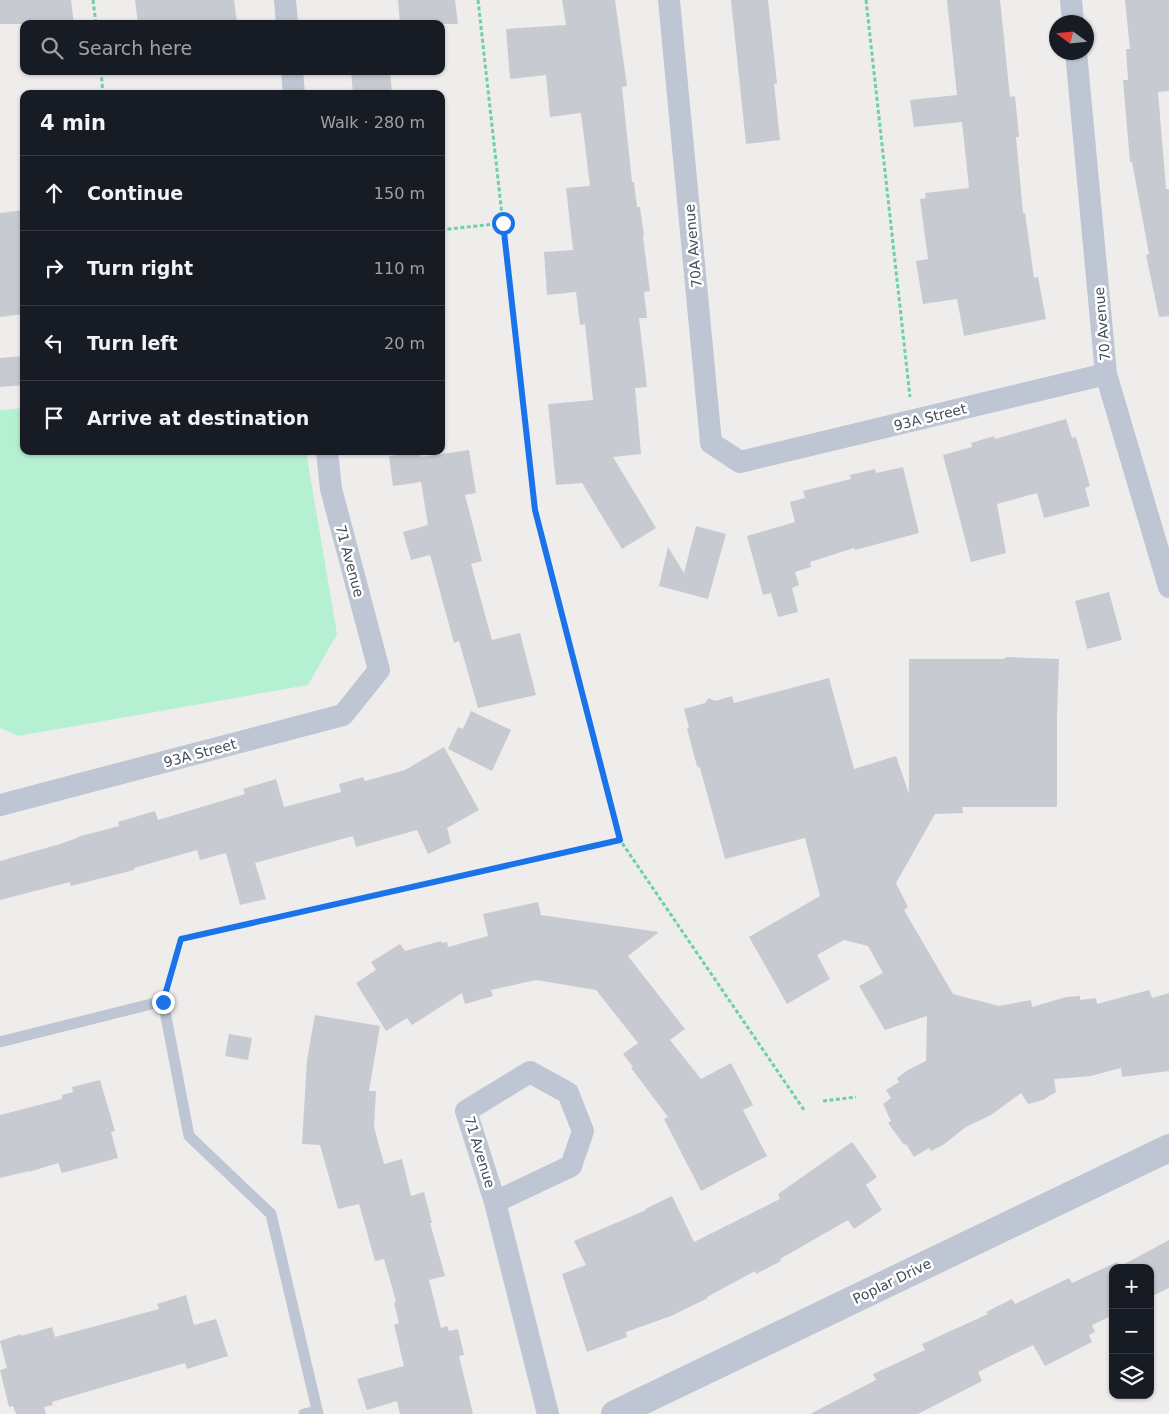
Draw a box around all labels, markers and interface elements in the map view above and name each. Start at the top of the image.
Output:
north arrow [1049,15,1094,60]
search box [20,20,445,75]
icon: search [38,34,66,62]
text: Search here [78,37,192,59]
text: 4 min [40,111,106,135]
text: Walk · 280 m [320,113,425,132]
icon: ahead [40,179,68,207]
text: Continue [87,182,183,204]
text: 150 m [374,184,425,203]
street label: 70A Avenue [681,204,705,288]
route start [492,212,515,235]
icon: right [40,254,68,282]
text: Turn right [87,257,193,279]
text: 110 m [374,259,425,278]
street label: 70 Avenue [1091,286,1113,362]
icon: left [40,329,68,357]
text: Turn left [87,332,178,354]
text: 20 m [384,334,425,353]
street label: 93A Street [892,400,969,434]
icon: arrive [40,404,68,432]
text: Arrive at destination [87,407,309,429]
street label: 71 Avenue [333,523,367,599]
street label: 93A Street [162,736,238,770]
route end [152,991,175,1014]
street label: 71 Avenue [461,1114,499,1190]
street label: Poplar Drive [850,1255,934,1307]
map controls [1109,1264,1154,1399]
button: + [1109,1264,1154,1309]
button: − [1109,1309,1154,1354]
button: layers [1109,1354,1154,1399]

